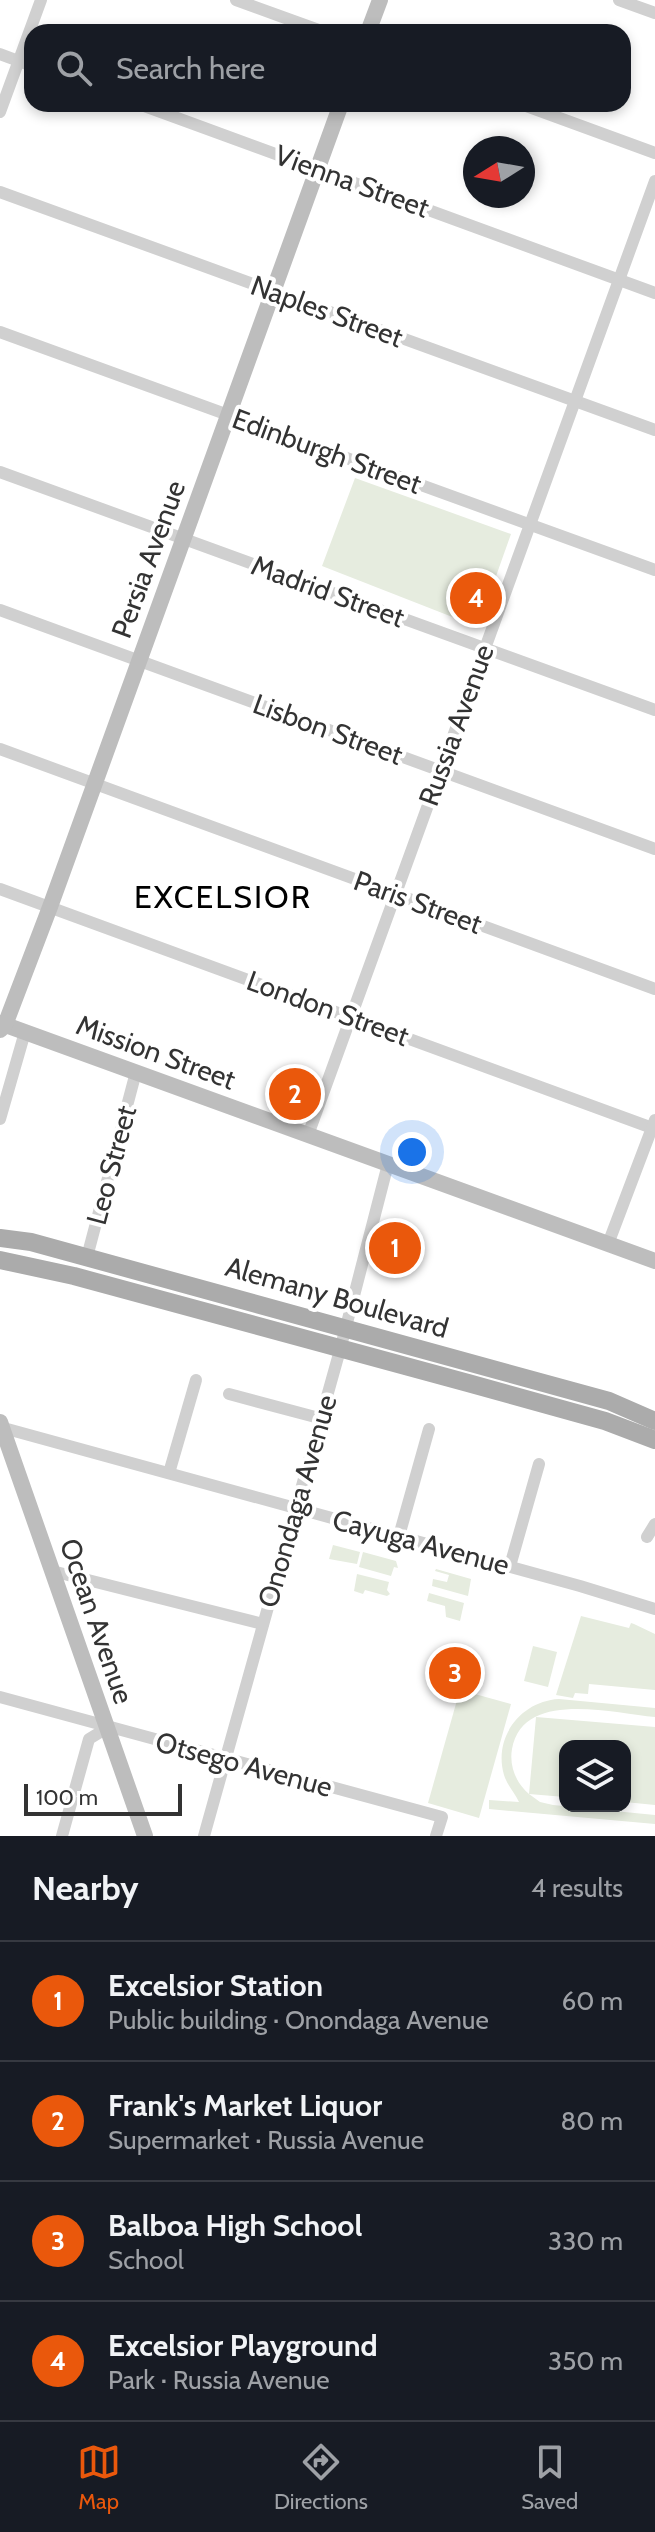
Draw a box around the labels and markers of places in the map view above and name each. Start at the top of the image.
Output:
pin: 4 [450,568,502,628]
pin: 2 [269,1064,321,1124]
pin: 1 [369,1218,421,1278]
pin: 3 [429,1643,481,1703]

